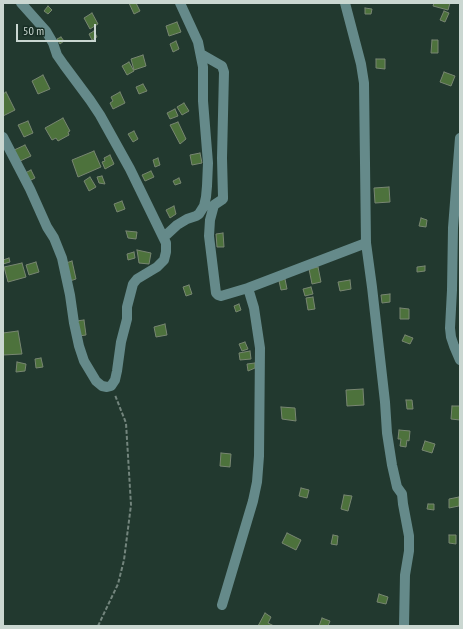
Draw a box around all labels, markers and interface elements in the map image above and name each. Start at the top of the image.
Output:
scale bar [18,16,98,42]
text: 50 m [23,23,44,38]

